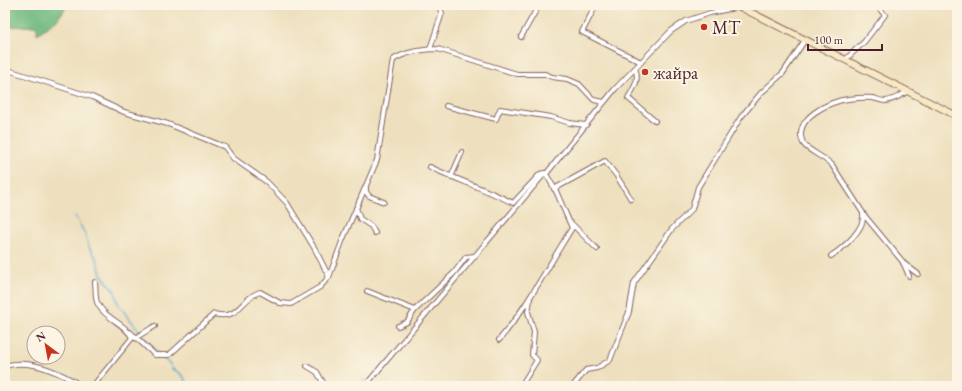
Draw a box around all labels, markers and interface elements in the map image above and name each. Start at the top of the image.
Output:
place label: MT [712,16,741,39]
marker: MT [699,22,709,32]
scale bar [808,26,882,52]
text: 100 m [814,32,844,48]
place label: жайра [653,61,699,84]
marker: жайра [640,67,650,77]
north arrow [26,325,66,365]
text: N [33,328,48,345]

